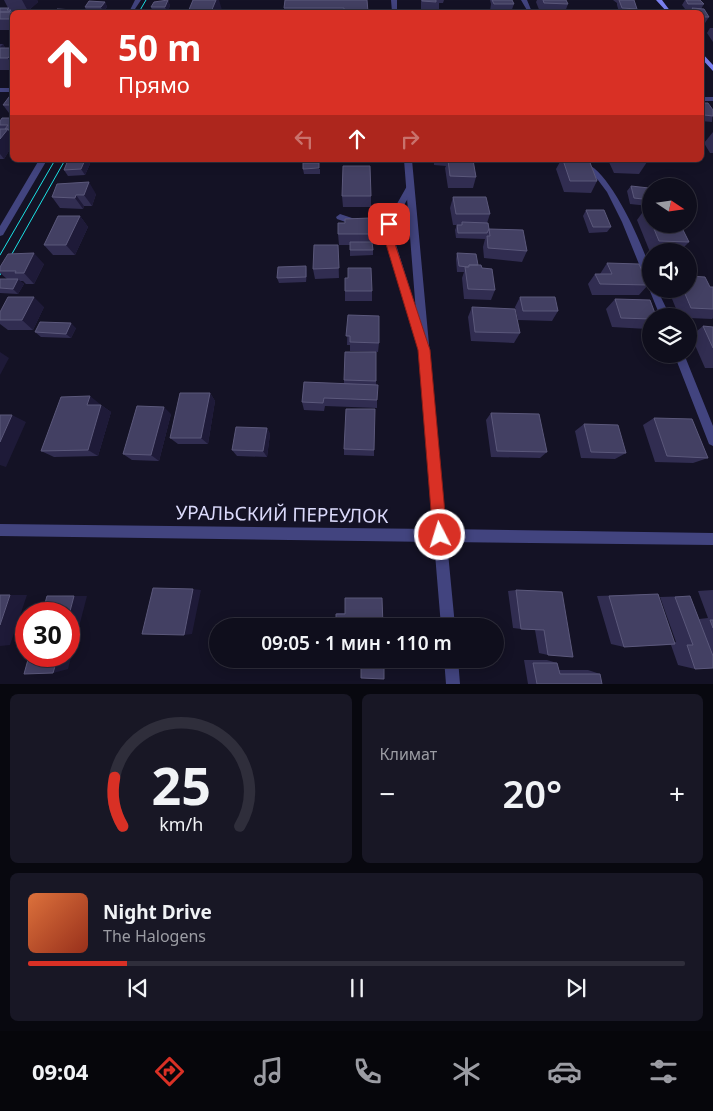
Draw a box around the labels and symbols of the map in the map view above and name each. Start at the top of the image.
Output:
north arrow [642,178,698,232]
pin [368,203,410,245]
street label: УРАЛЬСКИЙ ПЕРЕУЛОК [175,499,389,529]
position arrow [413,508,465,560]
speed limit sign: 30 [15,602,80,667]

